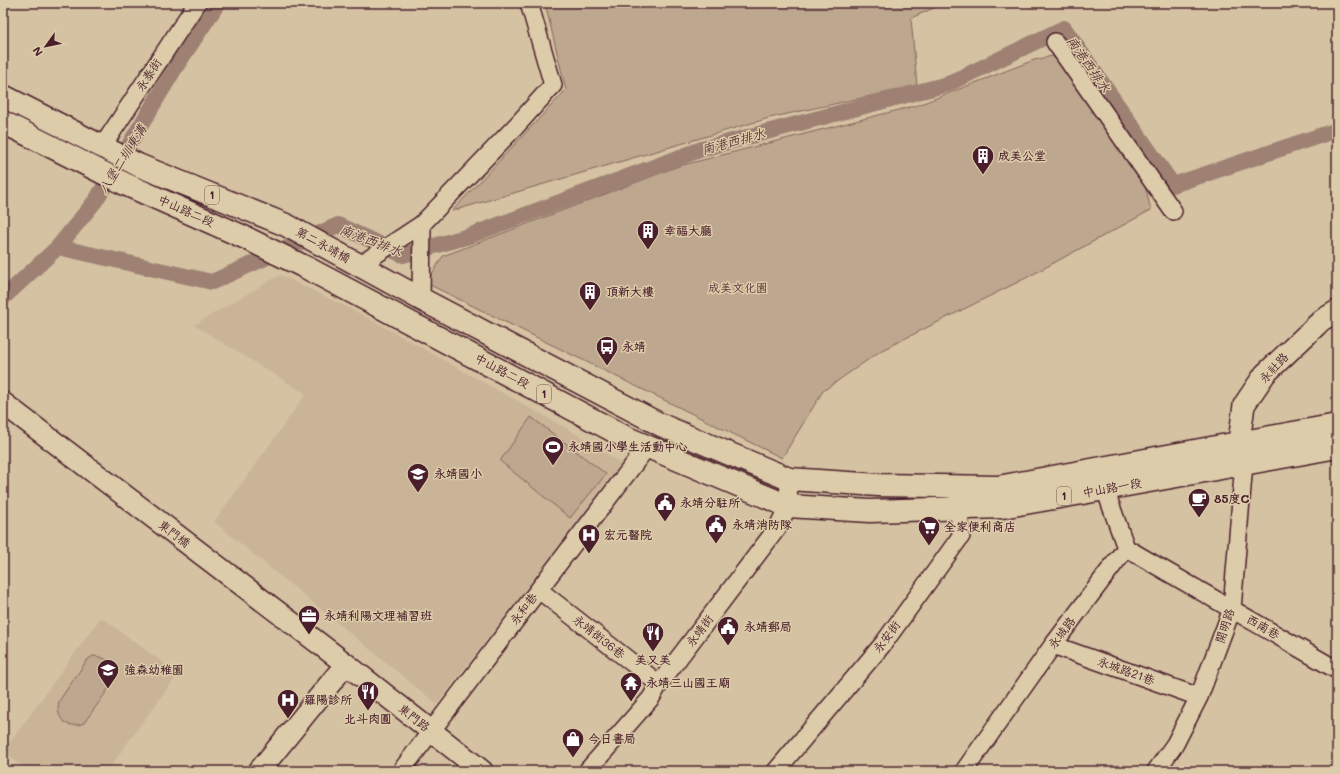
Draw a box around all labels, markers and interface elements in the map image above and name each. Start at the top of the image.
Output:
north arrow [26,26,66,66]
water label: 南港西排水 [1064,32,1116,96]
text: N [29,44,46,59]
street label: 永泰街 [132,55,165,94]
water label: 八堡二圳東溝 [94,120,150,196]
water label: 南港西排水 [699,124,767,157]
building icon: 成美公堂 [970,143,996,176]
place label: 成美公堂 [998,147,1046,163]
road number: 1 [205,186,219,204]
street label: 中山路二段 [156,191,217,230]
building icon: 幸福大廳 [635,218,661,251]
water label: 南港西排水 [338,220,405,259]
place label: 幸福大廳 [664,222,712,238]
street label: 第二永靖橋 [293,223,354,266]
building icon: 頂新大樓 [577,279,603,312]
park label: 成美文化園 [708,279,768,295]
place label: 頂新大樓 [606,283,654,299]
bus stop icon: 永靖 [594,334,620,367]
place label: 永靖 [622,338,646,354]
street label: 中山路二段 [472,349,533,391]
street label: 永社路 [1255,349,1291,386]
road number: 1 [537,385,551,403]
sports icon: 永靖國小學生活動中心 [540,434,566,467]
place label: 永靖國小學生活動中心 [568,438,688,454]
school or university icon: 永靖國小 [405,461,431,494]
place label: 永靖國小 [434,465,482,481]
street label: 中山路一段 [1081,474,1143,500]
cafe icon: 85度C [1186,486,1212,519]
road number: 1 [1057,487,1071,505]
public building icon: 永靖分駐所 [652,490,678,523]
place label: 85度C [1214,490,1249,506]
place label: 永靖分駐所 [680,494,741,510]
public building icon: 永靖消防隊 [703,512,729,545]
supermarket icon: 全家便利商店 [916,514,942,547]
street label: 東門橋 [155,516,194,550]
place label: 永靖消防隊 [732,516,792,532]
place label: 全家便利商店 [944,518,1016,534]
hospital icon: 宏元醫院 [576,522,602,555]
place label: 宏元醫院 [604,526,652,542]
street label: 永和巷 [506,589,540,628]
office icon: 永靖利陽文理補習班 [296,603,322,636]
street label: 開明路 [1211,606,1237,645]
place label: 永靖利陽文理補習班 [324,607,432,623]
street label: 西南巷 [1244,610,1283,642]
street label: 永靖街36巷 [570,611,629,662]
street label: 永靖街 [682,611,716,650]
street label: 永城路 [1044,613,1078,652]
public building icon: 永靖郵局 [715,614,741,647]
street label: 永安街 [869,617,903,656]
place label: 永靖郵局 [744,618,792,634]
restaurant icon: 美又美 [640,620,666,653]
place label: 美又美 [635,651,671,667]
street label: 永城路21巷 [1095,652,1157,688]
school or university icon: 強森幼稚園 [95,657,121,690]
place label: 強森幼稚園 [124,661,184,677]
temple icon: 永靖三山國王廟 [618,670,644,703]
place label: 永靖三山國王廟 [646,674,730,690]
restaurant icon: 北斗肉圓 [355,679,381,712]
hospital icon: 羅陽診所 [275,687,301,720]
place label: 羅陽診所 [304,691,353,707]
street label: 東門路 [396,700,434,735]
place label: 北斗肉圓 [344,710,392,726]
shop icon: 今日書局 [560,726,586,759]
place label: 今日書局 [588,730,636,746]

